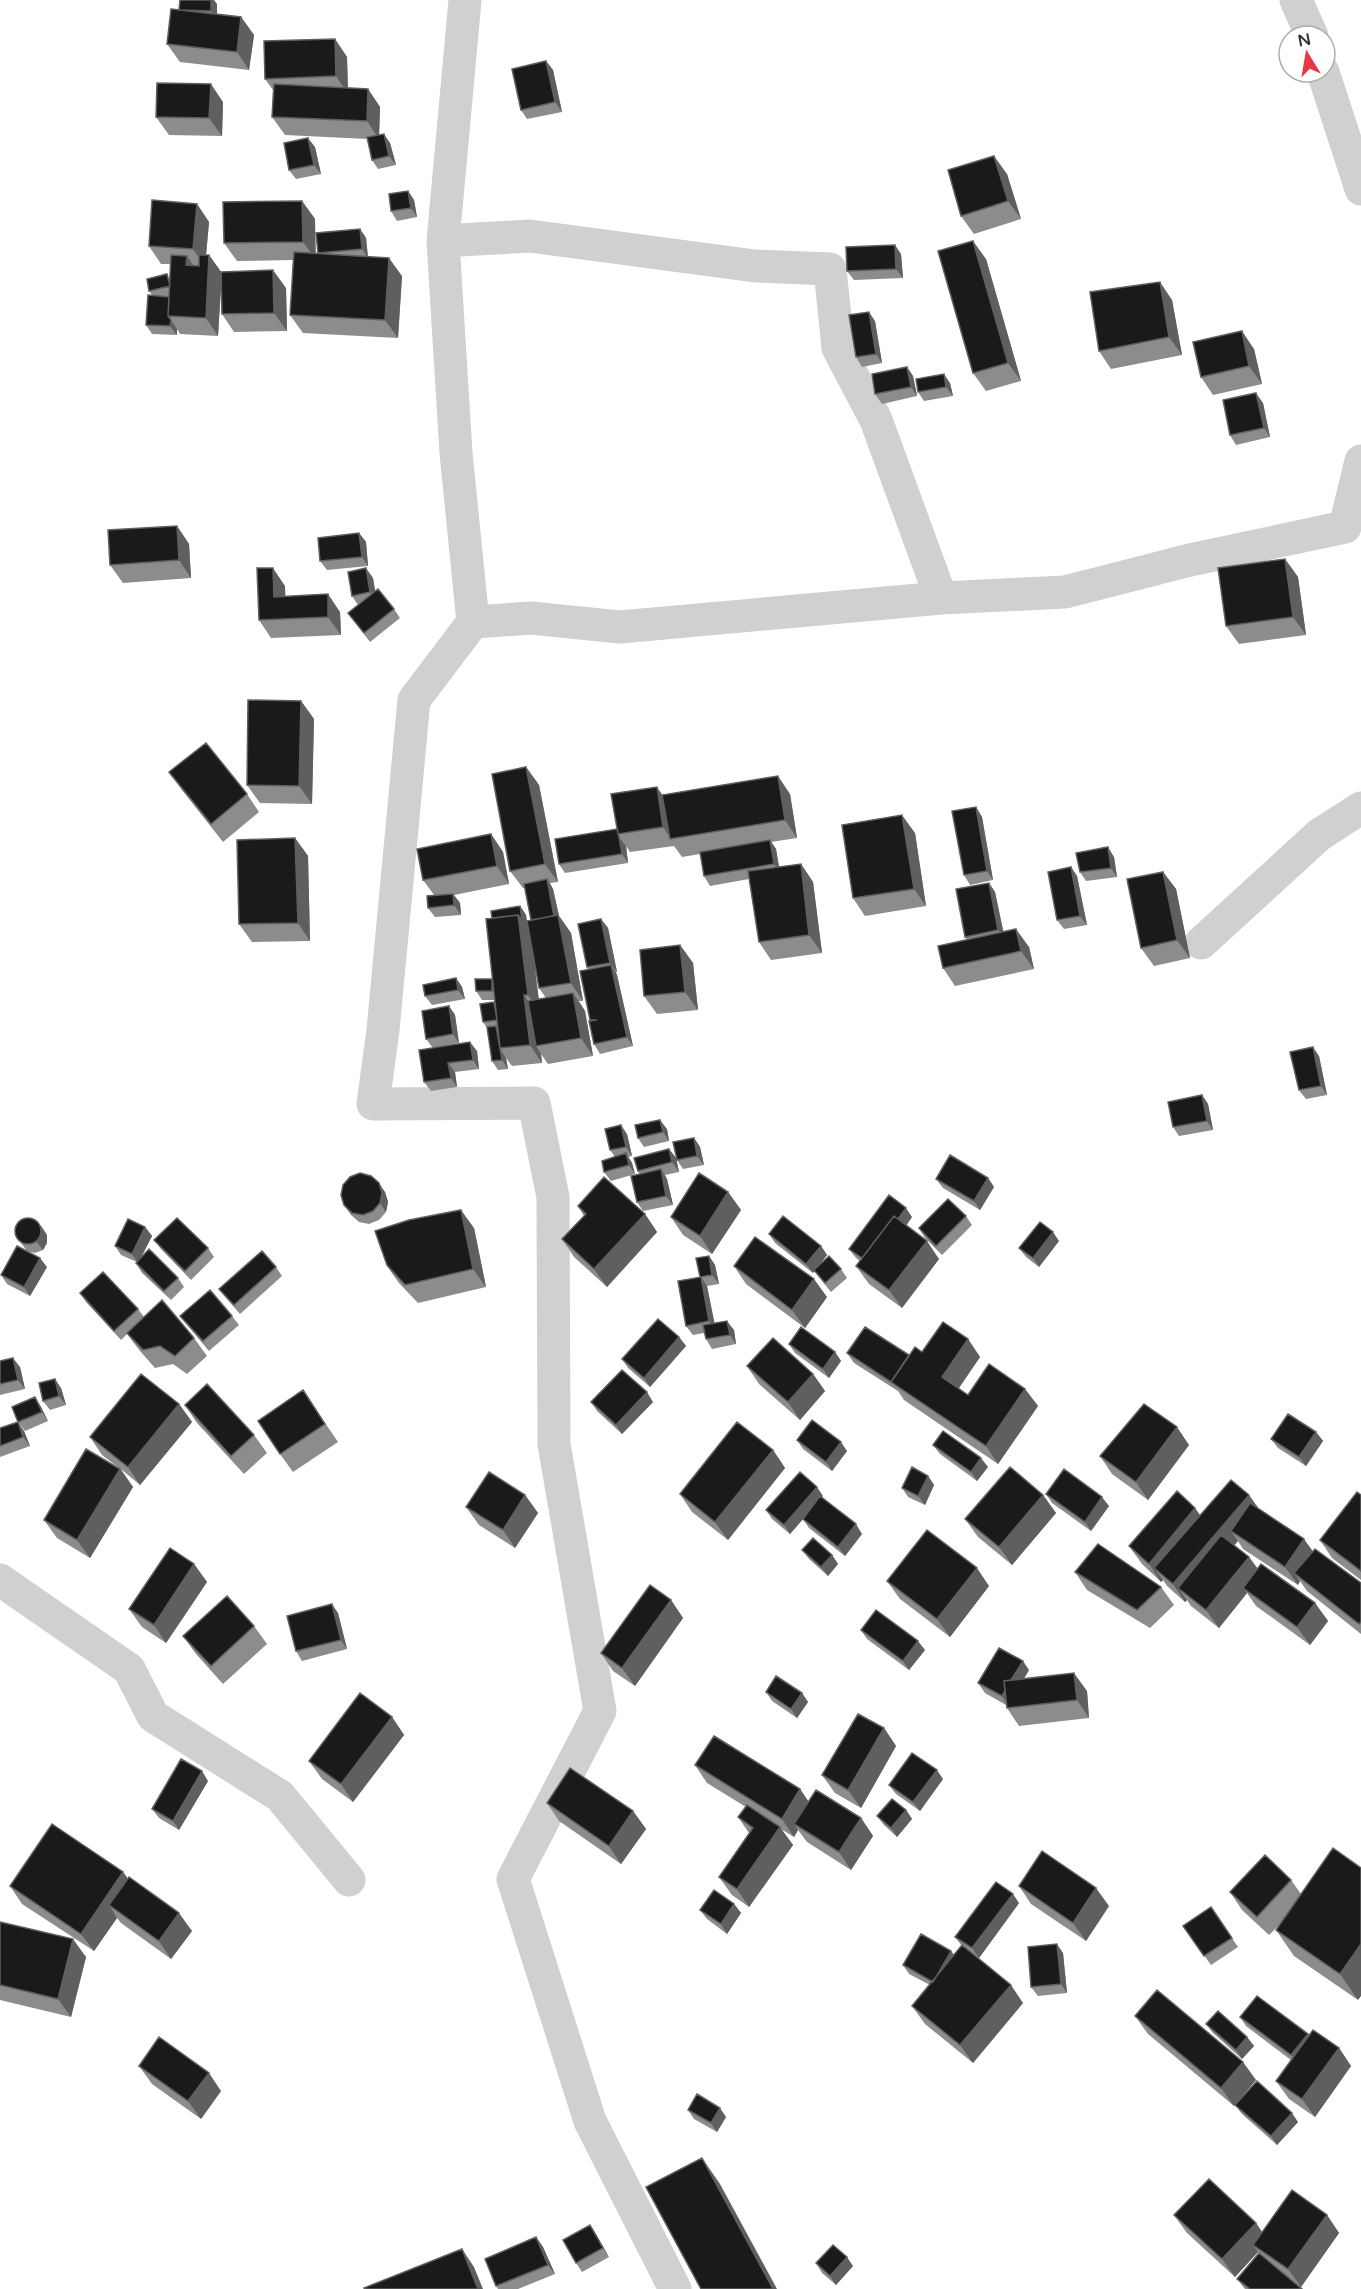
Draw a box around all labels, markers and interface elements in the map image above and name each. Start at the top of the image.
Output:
north arrow [1277,24,1337,84]
text: N [1296,29,1313,51]

